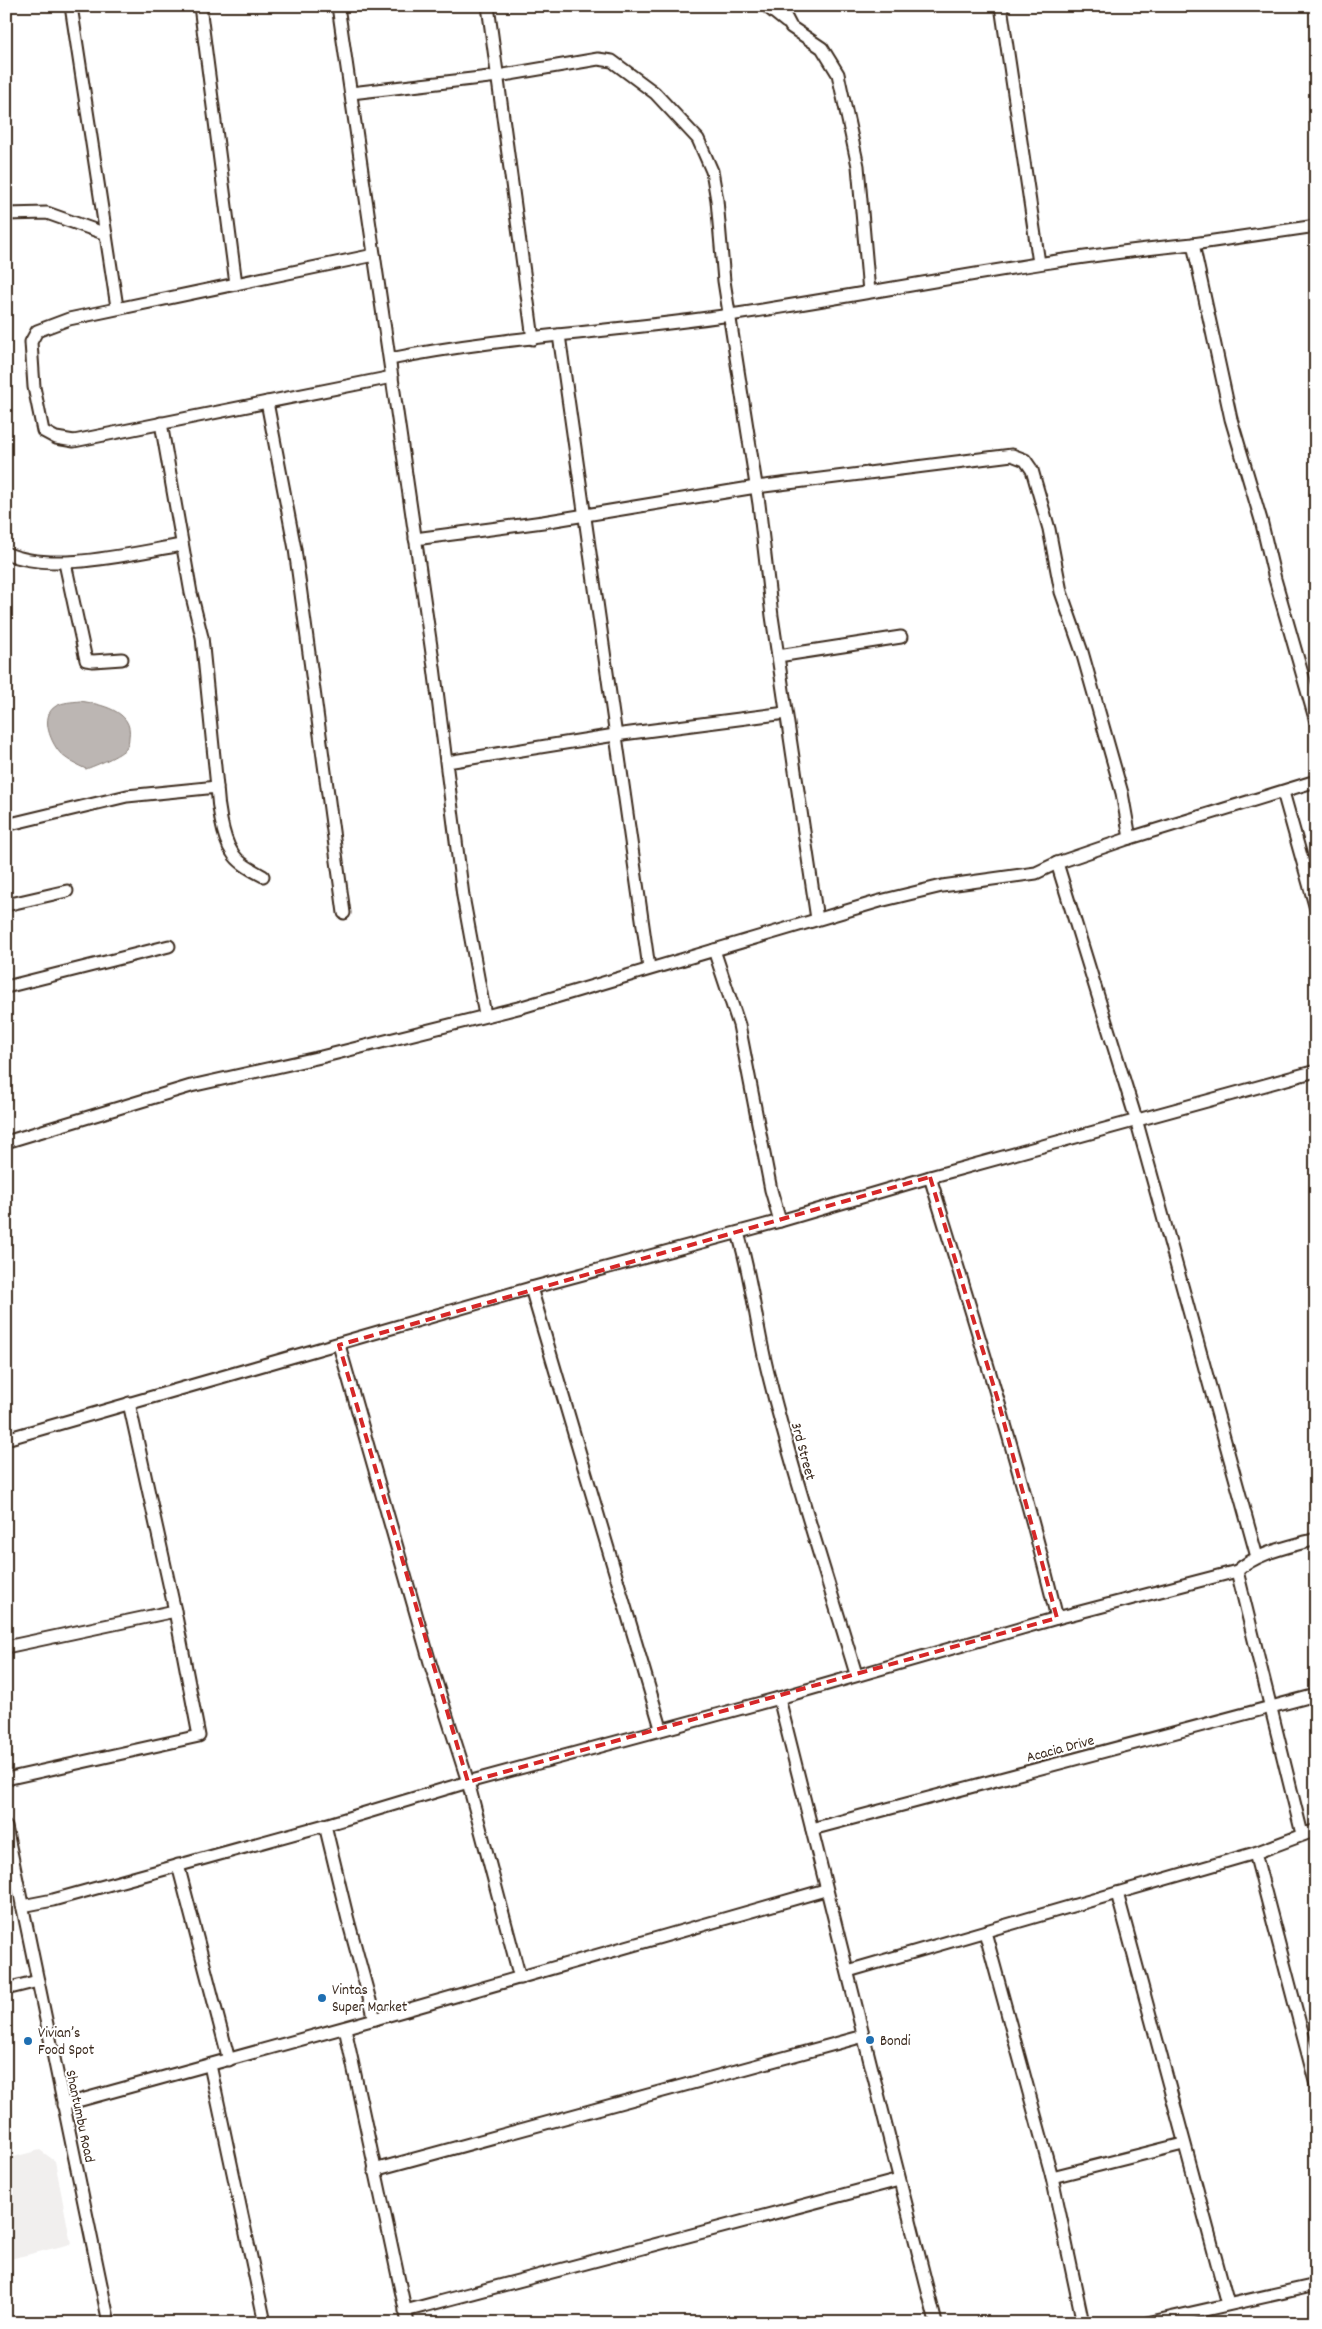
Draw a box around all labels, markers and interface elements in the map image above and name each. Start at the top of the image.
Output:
street label: 3rd Street [784,1420,820,1483]
street label: Acacia Drive [1024,1730,1097,1770]
place label: Vintas Super Market [332,1980,408,2019]
marker: Vintas Super Market [316,1992,328,2004]
place label: Vivian’s Food Spot [38,2023,95,2062]
place label: Bondi [880,2031,911,2053]
marker: Bondi [864,2034,876,2046]
marker: Vivian’s Food Spot [22,2035,34,2047]
street label: Shantumbu Road [58,2068,100,2165]

